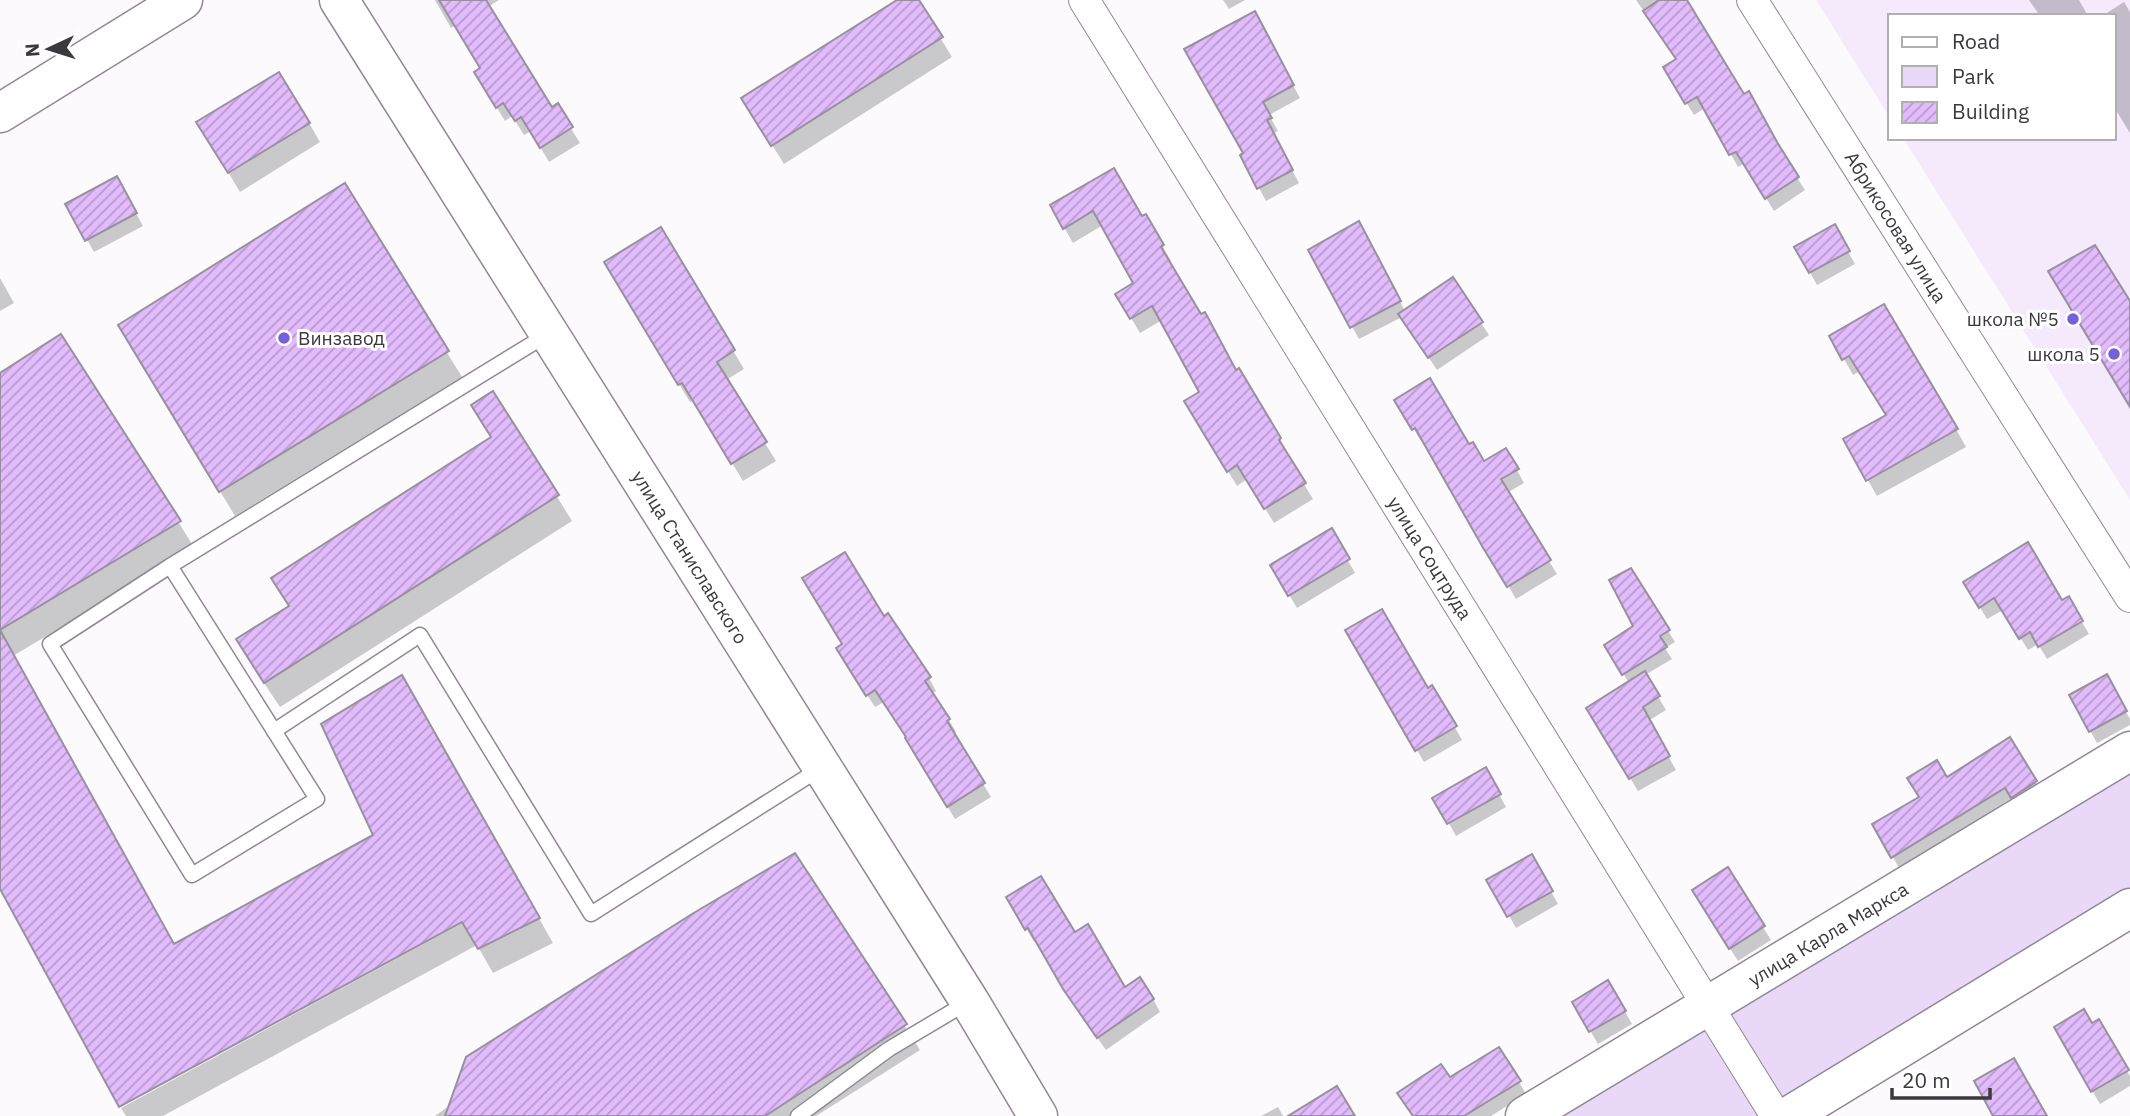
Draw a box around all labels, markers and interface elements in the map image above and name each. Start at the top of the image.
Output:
north arrow [14,14,84,84]
legend [1888,14,2116,140]
text: Road [1952,27,2000,55]
text: N [20,42,44,58]
text: Park [1952,62,1995,90]
text: Building [1952,97,2029,125]
street label: Абрикосовая улица [1840,147,1952,307]
place label: школа №5 [1967,307,2059,331]
marker: школа №5 [2065,311,2081,327]
place label: Винзавод [298,326,385,350]
marker: Винзавод [276,330,292,346]
place label: школа 5 [2027,342,2100,366]
marker: школа 5 [2106,346,2122,362]
street label: улица Станиславского [627,466,753,648]
street label: улица Соцтруда [1382,492,1478,624]
street label: улица Карла Маркса [1744,877,1912,991]
scale bar [1892,1056,1990,1100]
text: 20 m [1902,1066,1951,1094]

